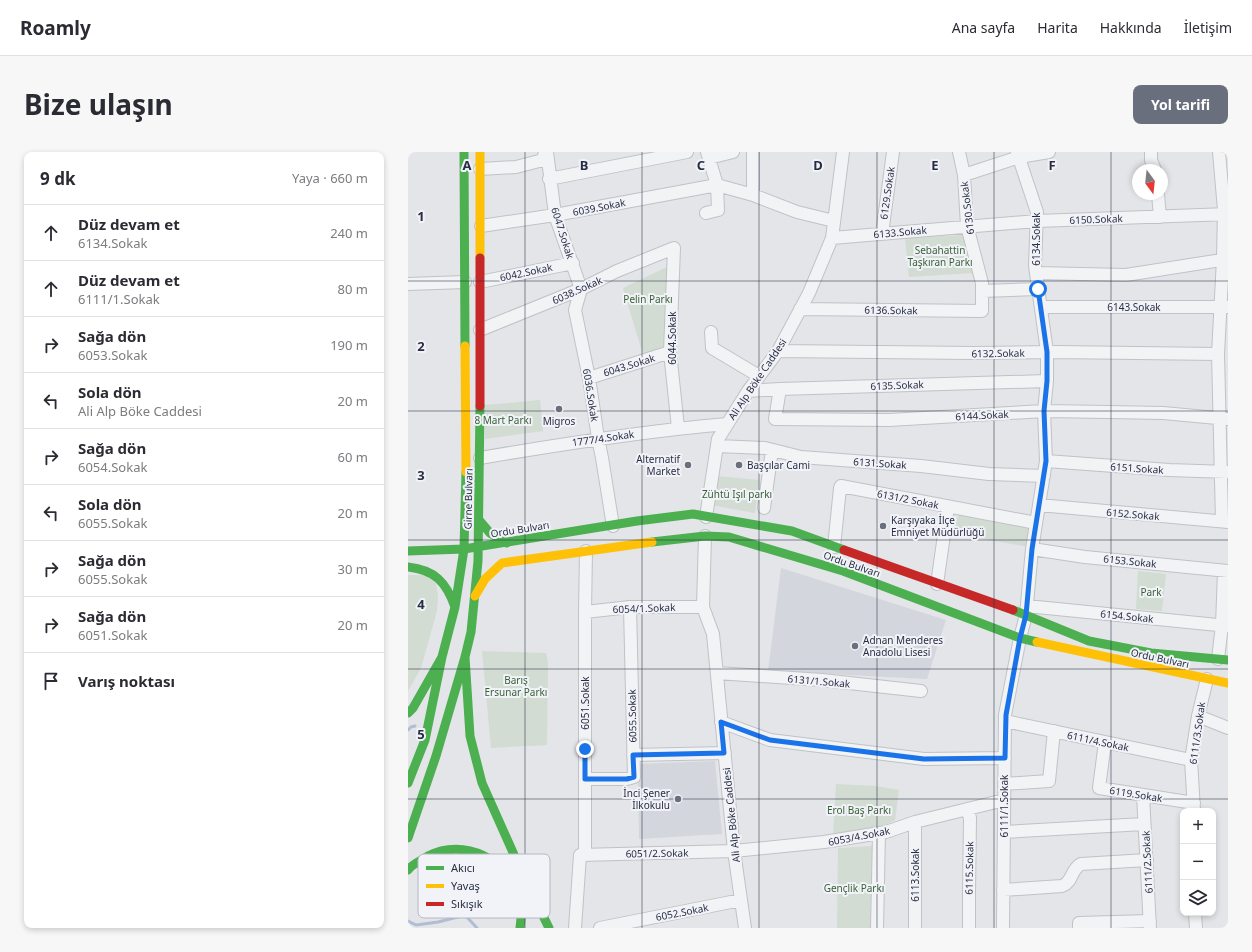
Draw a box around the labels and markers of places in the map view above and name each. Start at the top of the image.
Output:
marker: Migros [554,404,564,414]
place label: Migros [543,414,575,428]
place label: Alternatif Market [636,452,681,478]
place label: Başçılar Cami [747,458,810,472]
marker: Alternatif Market [683,460,693,470]
marker: Başçılar Cami [734,460,744,470]
place label: Karşıyaka İlçe Emniyet Müdürlüğü [891,513,984,539]
marker: Karşıyaka İlçe Emniyet Müdürlüğü [878,521,888,531]
place label: Adnan Menderes Anadolu Lisesi [863,633,943,659]
marker: Adnan Menderes Anadolu Lisesi [850,641,860,651]
place label: İnci Şener İlkokulu [623,786,670,812]
marker: İnci Şener İlkokulu [673,794,683,804]

